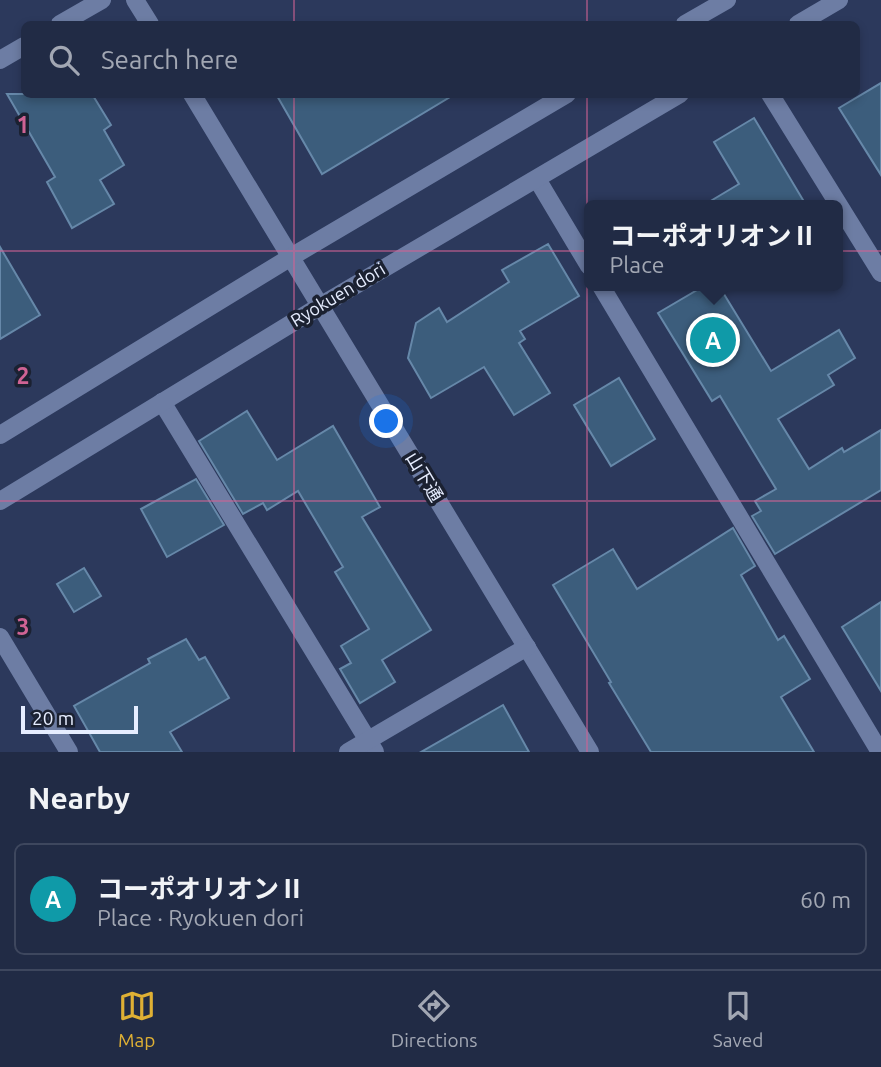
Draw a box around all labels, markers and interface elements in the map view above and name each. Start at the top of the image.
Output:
search box [21,21,860,98]
icon: search [45,41,83,79]
text: Search here [101,45,238,74]
text: 1 [17,112,29,137]
popup [584,200,843,291]
text: コーポオリオンⅡ [609,221,818,250]
text: Place [609,252,664,277]
street label: Ryokuen dori [287,258,388,330]
pin: A [690,314,736,366]
text: 2 [17,363,29,388]
your location [369,404,403,438]
street label: 山下通 [402,448,447,505]
text: 3 [17,614,29,639]
scale bar [21,703,138,735]
text: 20 m [32,707,74,729]
text: Nearby [28,781,130,815]
text: コーポオリオンⅡ [97,874,305,903]
text: A [45,887,61,912]
text: 60 m [800,887,851,912]
text: Place · Ryokuen dori [97,905,304,930]
tab: Map [118,987,156,1051]
tab: Directions [391,987,478,1051]
tab: Saved [713,987,763,1051]

